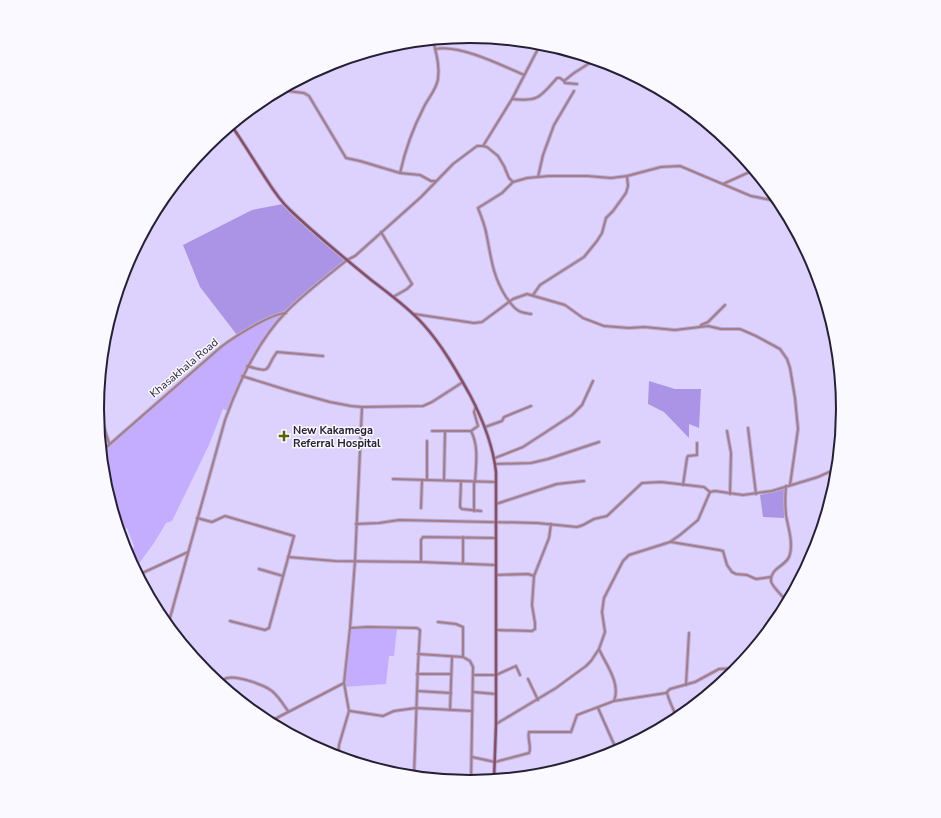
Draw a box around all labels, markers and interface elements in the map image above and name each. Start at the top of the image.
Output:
street label: Khasakhala Road [147,335,221,401]
place label: New Kakamega Referral Hospital [293,423,381,451]
marker: New Kakamega Referral Hospital [278,430,290,442]

